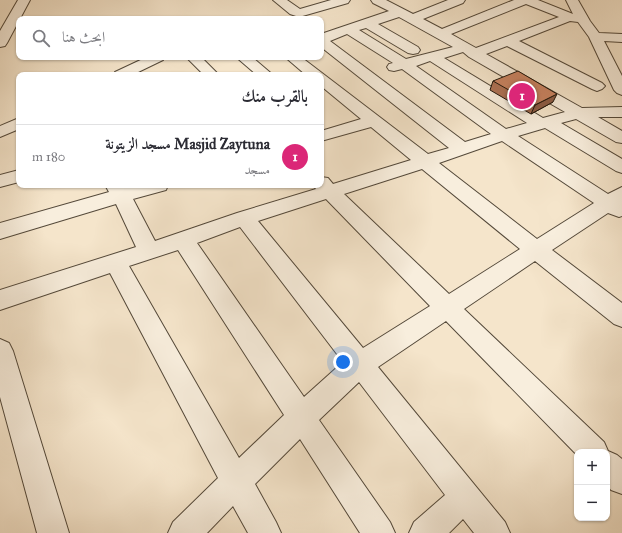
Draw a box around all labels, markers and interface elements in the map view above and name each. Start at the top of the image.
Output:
search box [16,16,324,60]
icon: search [30,27,52,49]
text: ابحث هنا [62,28,105,46]
pin: 1 [509,81,535,111]
text: بالقرب منك [242,86,308,107]
text: Masjid Zaytuna مسجد الزيتونة [105,135,270,153]
text: 180 m [32,149,65,165]
text: 1 [292,149,298,165]
text: مسجد [244,162,270,178]
your location [333,352,353,372]
map controls [574,449,610,521]
button: + [574,449,610,485]
button: − [574,485,610,521]

